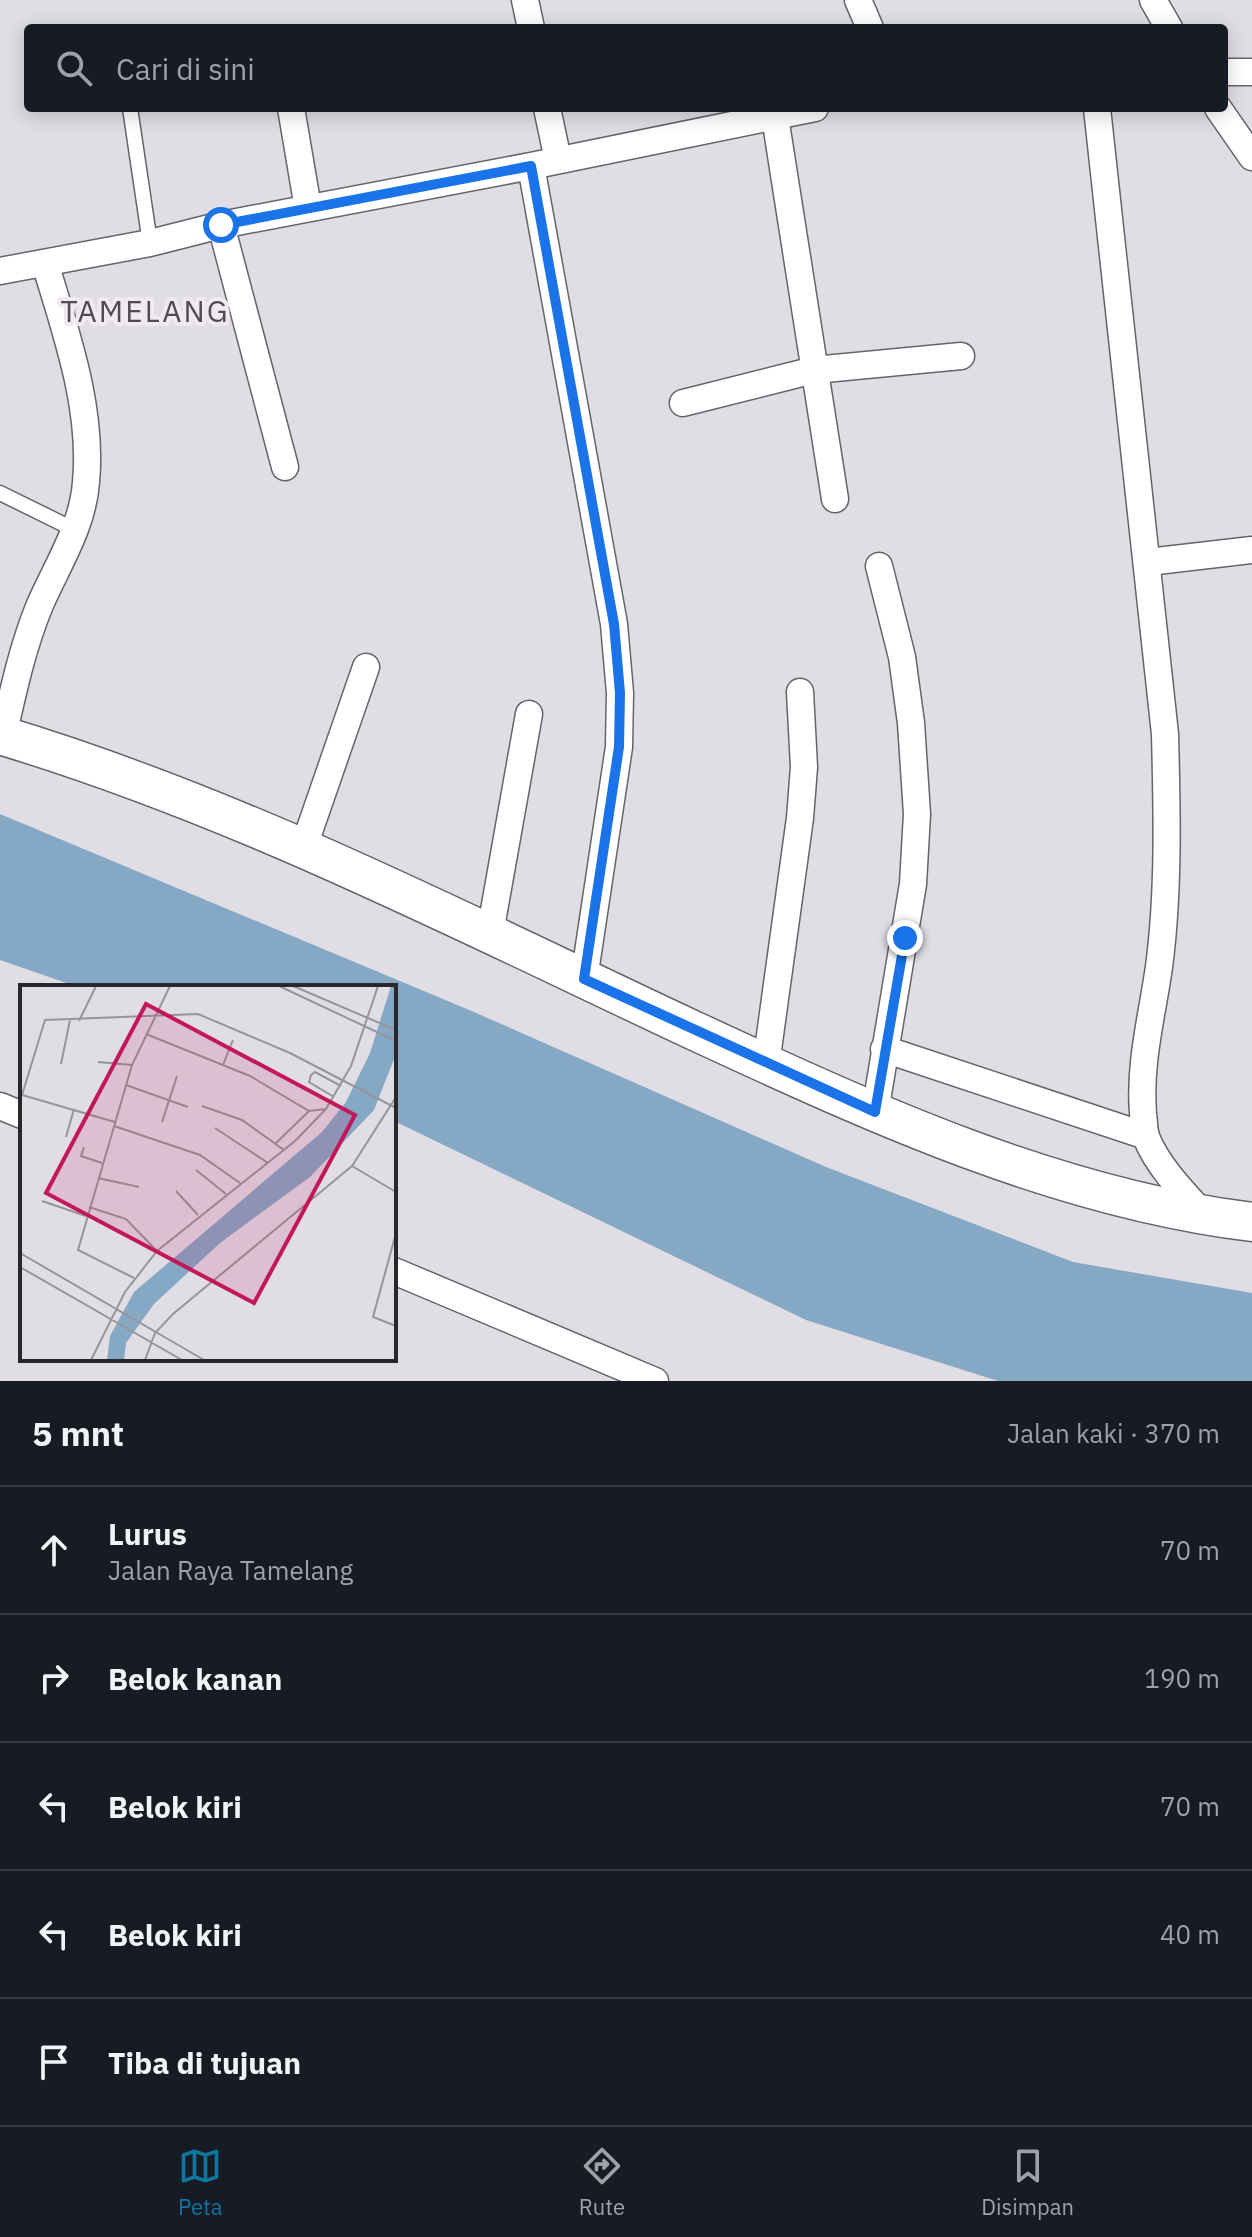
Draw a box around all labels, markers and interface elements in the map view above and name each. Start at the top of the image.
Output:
search box [24,24,1228,112]
icon: search [52,46,96,90]
text: Cari di sini [116,49,255,88]
route start [203,207,239,243]
district label: TAMELANG [60,291,230,330]
route end [887,920,923,956]
inset map [20,985,396,1361]
text: 5 mnt [32,1411,124,1455]
text: Jalan kaki · 370 m [1007,1416,1220,1450]
text: Lurus [108,1514,187,1553]
icon: ahead [32,1528,76,1572]
text: 70 m [1160,1533,1220,1567]
text: Jalan Raya Tamelang [108,1553,353,1587]
icon: right [32,1656,76,1700]
text: Belok kanan [108,1659,282,1698]
text: 190 m [1144,1661,1220,1695]
icon: left [32,1784,76,1828]
text: Belok kiri [108,1787,242,1826]
text: 70 m [1160,1789,1220,1823]
icon: left [32,1912,76,1956]
text: Belok kiri [108,1915,242,1954]
text: 40 m [1160,1917,1220,1951]
icon: arrive [32,2040,76,2084]
text: Tiba di tujuan [108,2043,301,2082]
tab: Peta [178,2144,223,2221]
tab: Rute [579,2144,625,2221]
tab: Disimpan [981,2144,1074,2221]

